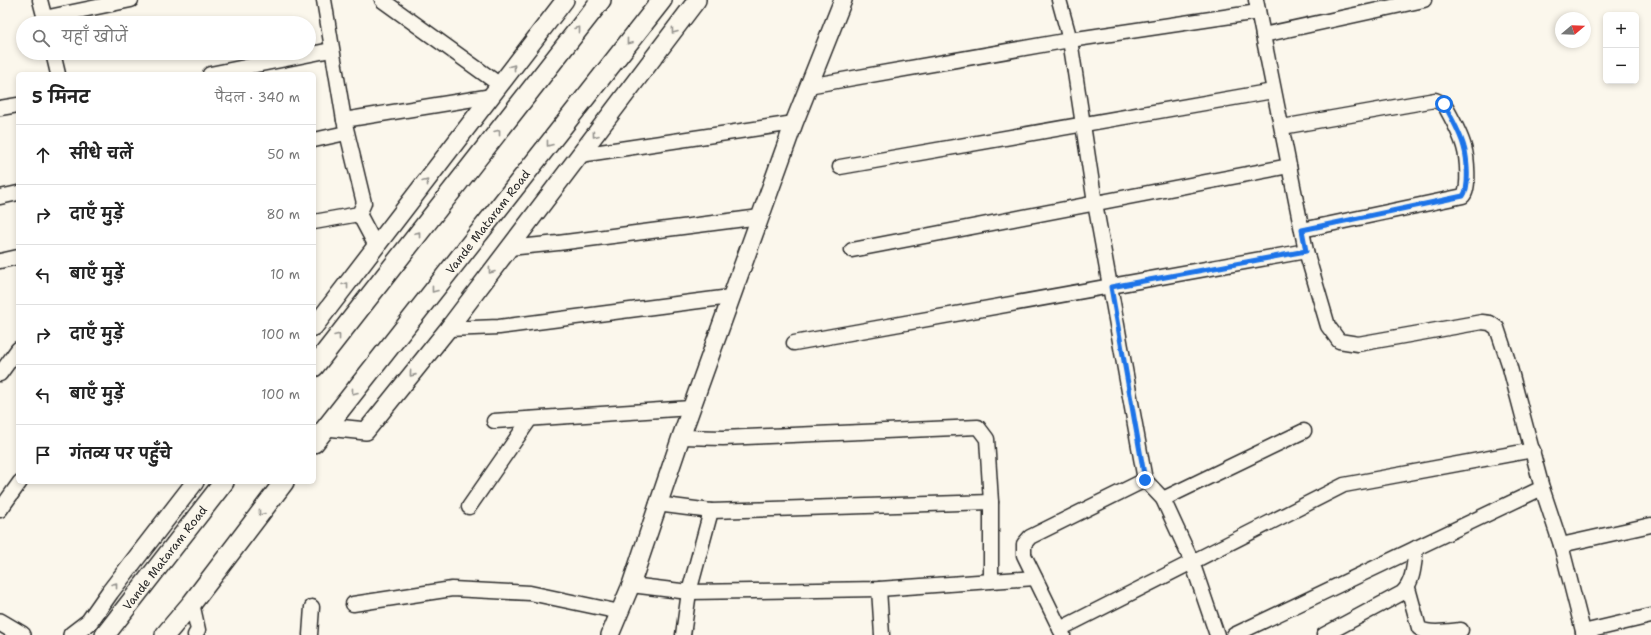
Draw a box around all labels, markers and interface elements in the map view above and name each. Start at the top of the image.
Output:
north arrow [1555,12,1591,48]
map controls [1603,12,1639,84]
button: + [1603,12,1639,48]
search box [16,16,316,60]
icon: search [30,27,52,49]
text: यहाँ खोजें [62,27,128,47]
one-way arrow [573,27,580,34]
one-way arrow [671,27,679,34]
one-way arrow [627,37,634,44]
button: − [1603,48,1639,84]
one-way arrow [509,65,516,72]
text: 5 मिनट [32,86,90,108]
text: पैदल · 340 m [215,89,300,106]
route start [1435,95,1453,113]
one-way arrow [493,129,500,136]
one-way arrow [593,130,600,137]
one-way arrow [547,139,554,146]
icon: ahead [32,144,54,166]
text: सीधे चलें [70,144,133,164]
text: 50 m [267,146,300,163]
street label: Vande Mataram Road [442,166,534,277]
one-way arrow [421,179,428,186]
icon: right [32,204,54,226]
text: दाएँ मुड़ें [70,204,124,224]
text: 80 m [266,206,300,223]
one-way arrow [413,231,420,238]
icon: left [32,264,54,286]
text: बाएँ मुड़ें [70,264,124,284]
text: 10 m [270,266,300,283]
one-way arrow [489,267,496,274]
one-way arrow [342,282,349,289]
one-way arrow [432,286,439,293]
icon: right [32,324,54,346]
text: दाएँ मुड़ें [70,324,124,344]
text: 100 m [261,326,300,343]
one-way arrow [333,334,340,341]
one-way arrow [409,370,416,377]
icon: left [32,384,54,406]
text: बाएँ मुड़ें [70,384,124,404]
text: 100 m [261,386,300,403]
one-way arrow [351,388,358,395]
icon: arrive [32,444,54,466]
text: गंतव्य पर पहुँचे [70,444,172,464]
route end [1136,471,1154,489]
street label: Vande Mataram Road [119,502,211,613]
one-way arrow [258,509,265,516]
one-way arrow [111,582,118,589]

